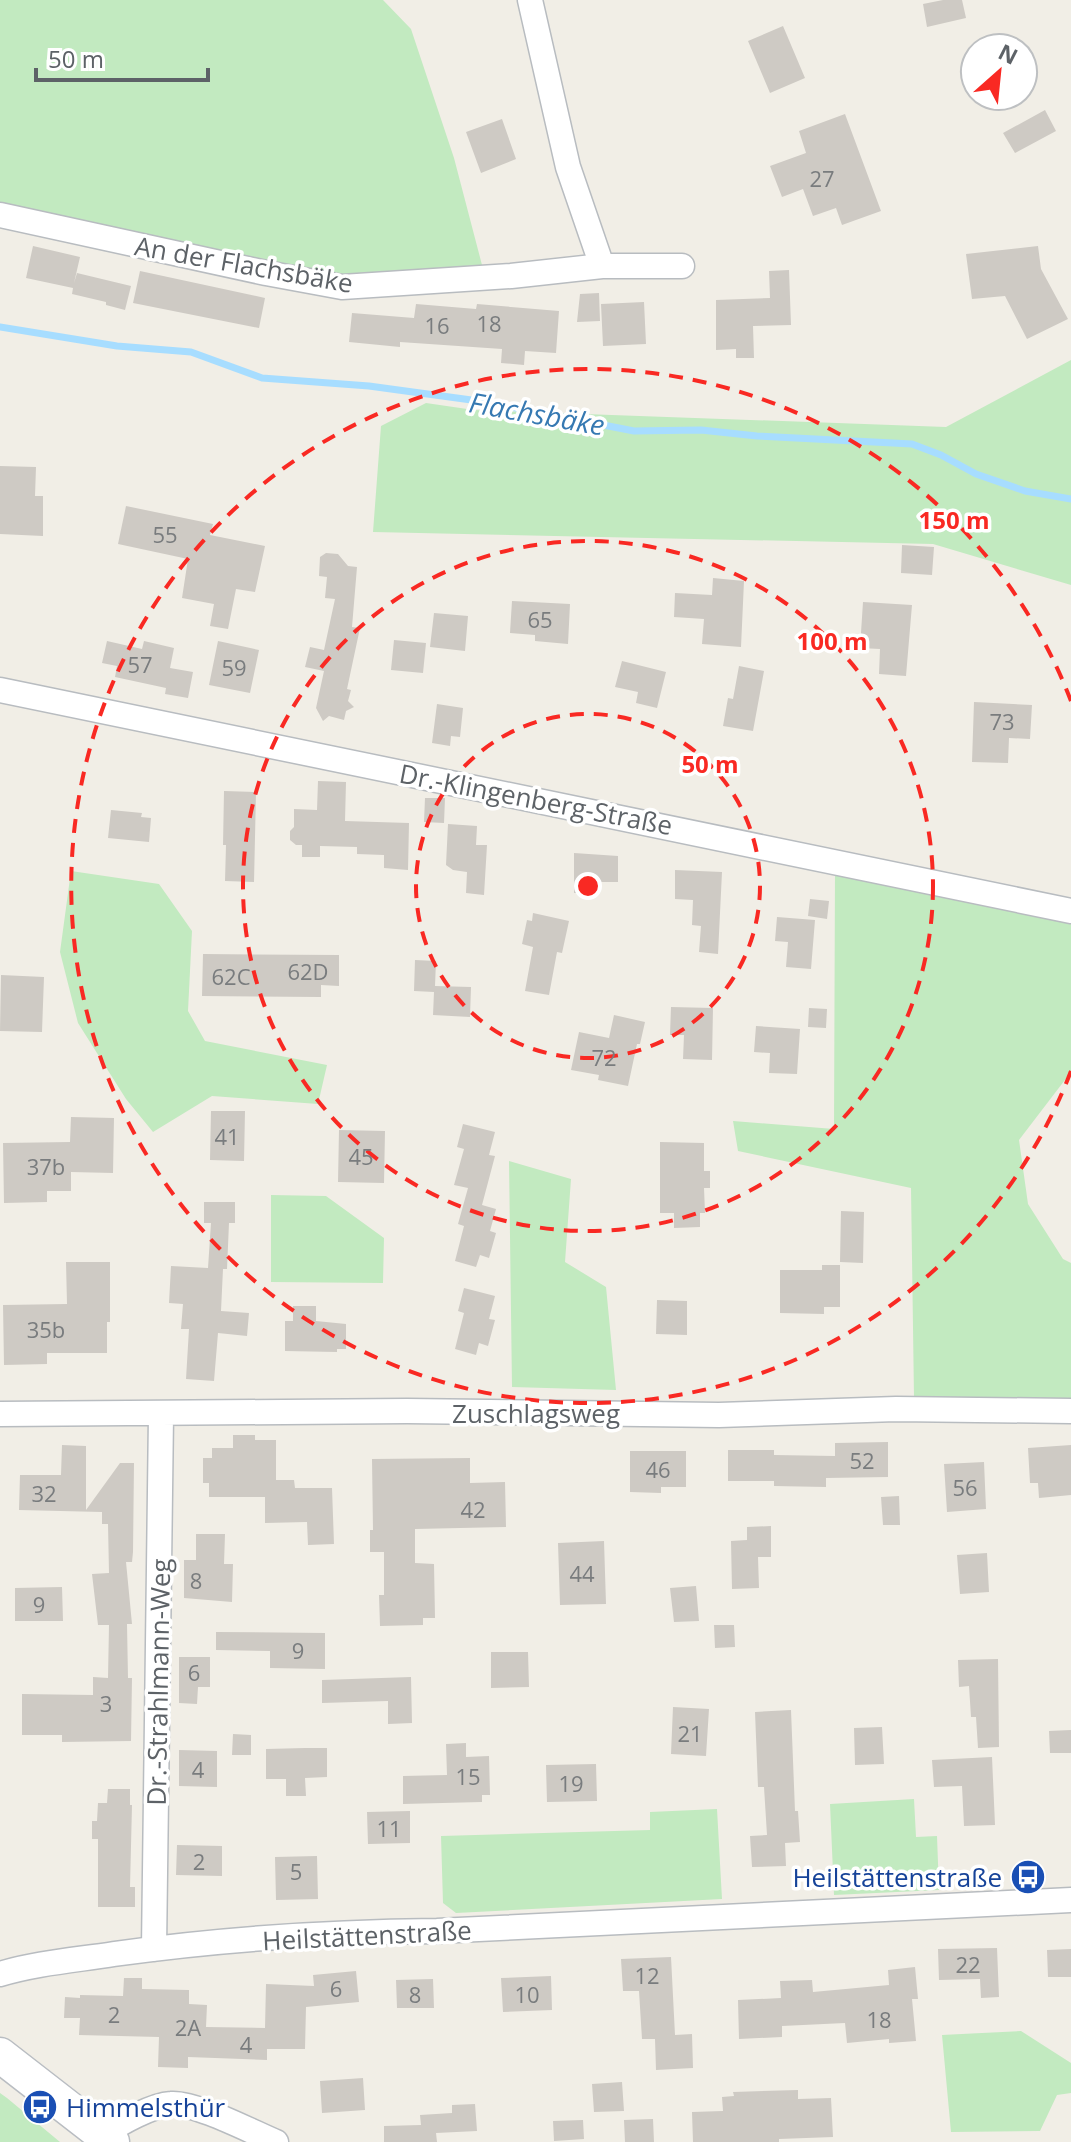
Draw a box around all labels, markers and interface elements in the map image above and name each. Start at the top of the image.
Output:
scale bar [36,32,208,82]
north arrow [959,32,1039,112]
text: N [994,36,1023,71]
text: 50 m [48,42,104,75]
house number: 27 [809,163,835,193]
street label: An der Flachsbäke [132,227,356,301]
house number: 18 [476,308,502,338]
house number: 16 [424,310,450,340]
water label: Flachsbäke [466,382,608,444]
text: 150 m [919,503,989,536]
house number: 55 [152,519,178,549]
house number: 65 [527,604,553,634]
text: 100 m [797,624,867,657]
house number: 57 [127,649,153,679]
house number: 59 [221,652,247,682]
house number: 73 [989,706,1015,736]
text: 50 m [681,747,739,780]
street label: Dr.-Klingenberg-Straße [396,755,676,843]
centre of rings [574,872,602,900]
house number: 62D [287,956,329,986]
house number: 62C [211,961,251,991]
house number: 72 [591,1042,617,1072]
house number: 41 [214,1121,240,1151]
house number: 45 [348,1141,374,1171]
house number: 37b [27,1151,65,1181]
house number: 35b [27,1314,65,1344]
street label: Zuschlagsweg [452,1395,620,1431]
house number: 52 [849,1445,875,1475]
house number: 46 [645,1454,671,1484]
house number: 56 [952,1472,978,1502]
house number: 32 [31,1478,57,1508]
house number: 42 [460,1494,486,1524]
street label: Dr.-Strahlmann-Weg [138,1558,178,1806]
house number: 44 [569,1558,595,1588]
house number: 8 [190,1565,202,1595]
house number: 9 [33,1589,45,1619]
house number: 9 [292,1635,304,1665]
house number: 6 [188,1657,200,1687]
house number: 3 [100,1688,112,1718]
house number: 21 [677,1718,703,1748]
house number: 4 [192,1754,205,1784]
house number: 15 [455,1761,481,1791]
house number: 19 [558,1768,584,1798]
house number: 11 [376,1813,402,1843]
house number: 2 [193,1846,205,1876]
house number: 5 [290,1856,302,1886]
bus stop icon: Heilstättenstraße [1009,1858,1047,1896]
place label: Heilstättenstraße [792,1859,1002,1895]
street label: Heilstättenstraße [261,1912,473,1958]
house number: 22 [955,1949,981,1979]
house number: 12 [634,1960,660,1990]
house number: 6 [330,1973,342,2003]
house number: 8 [409,1979,421,2009]
house number: 10 [514,1979,540,2009]
house number: 2 [108,1999,120,2029]
house number: 18 [866,2004,892,2034]
house number: 2A [175,2012,201,2042]
house number: 4 [240,2029,253,2059]
bus stop icon: Himmelsthür [21,2088,59,2126]
place label: Himmelsthür [66,2089,226,2125]

